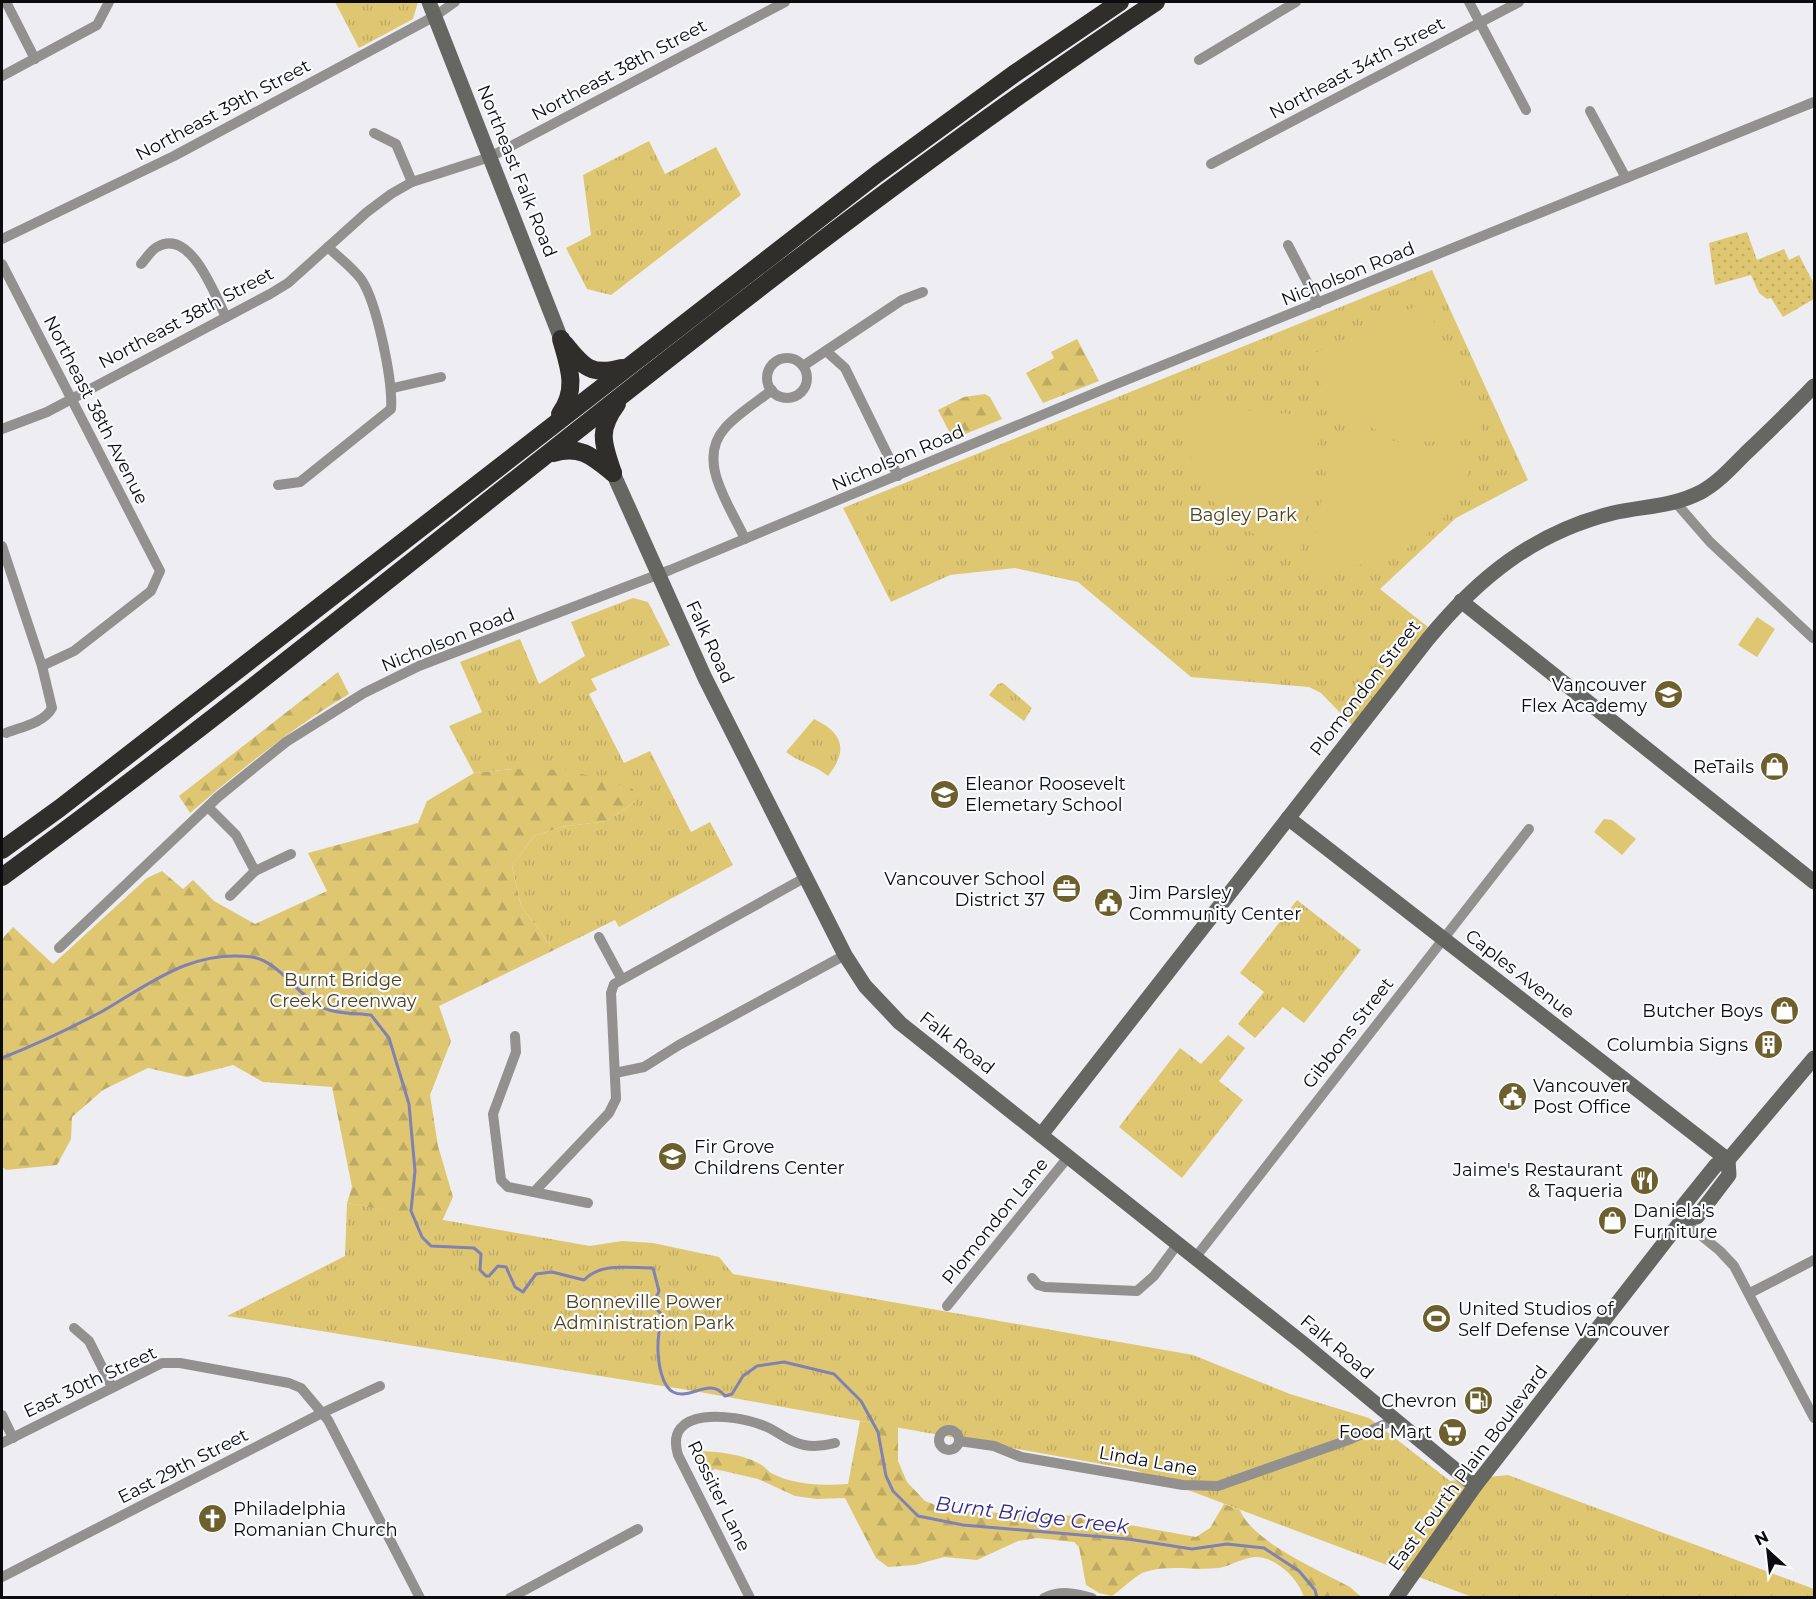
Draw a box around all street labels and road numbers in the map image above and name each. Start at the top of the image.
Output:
street label: Northeast 34th Street [1265,12,1449,124]
street label: Northeast 38th Street [528,14,710,126]
street label: Northeast 39th Street [132,55,314,165]
street label: Northeast Falk Road [472,82,562,260]
street label: Nicholson Road [1278,237,1418,311]
street label: Northeast 38th Street [95,262,277,374]
street label: Northeast 38th Avenue [39,312,153,508]
street label: Nicholson Road [828,420,968,496]
street label: Falk Road [681,597,739,687]
street label: Nicholson Road [378,603,518,677]
street label: Plomondon Street [1305,616,1425,760]
street label: Caples Avenue [1461,925,1579,1024]
street label: Gibbons Street [1298,973,1398,1093]
street label: Falk Road [915,1007,999,1079]
street label: Plomondon Lane [937,1153,1053,1289]
street label: Falk Road [1296,1310,1378,1384]
street label: East 30th Street [20,1342,160,1422]
street label: East Fourth Plain Boulevard [1384,1361,1552,1575]
street label: East 29th Street [114,1424,252,1508]
street label: Rossiter Lane [683,1437,755,1555]
street label: Linda Lane [1097,1442,1199,1480]

